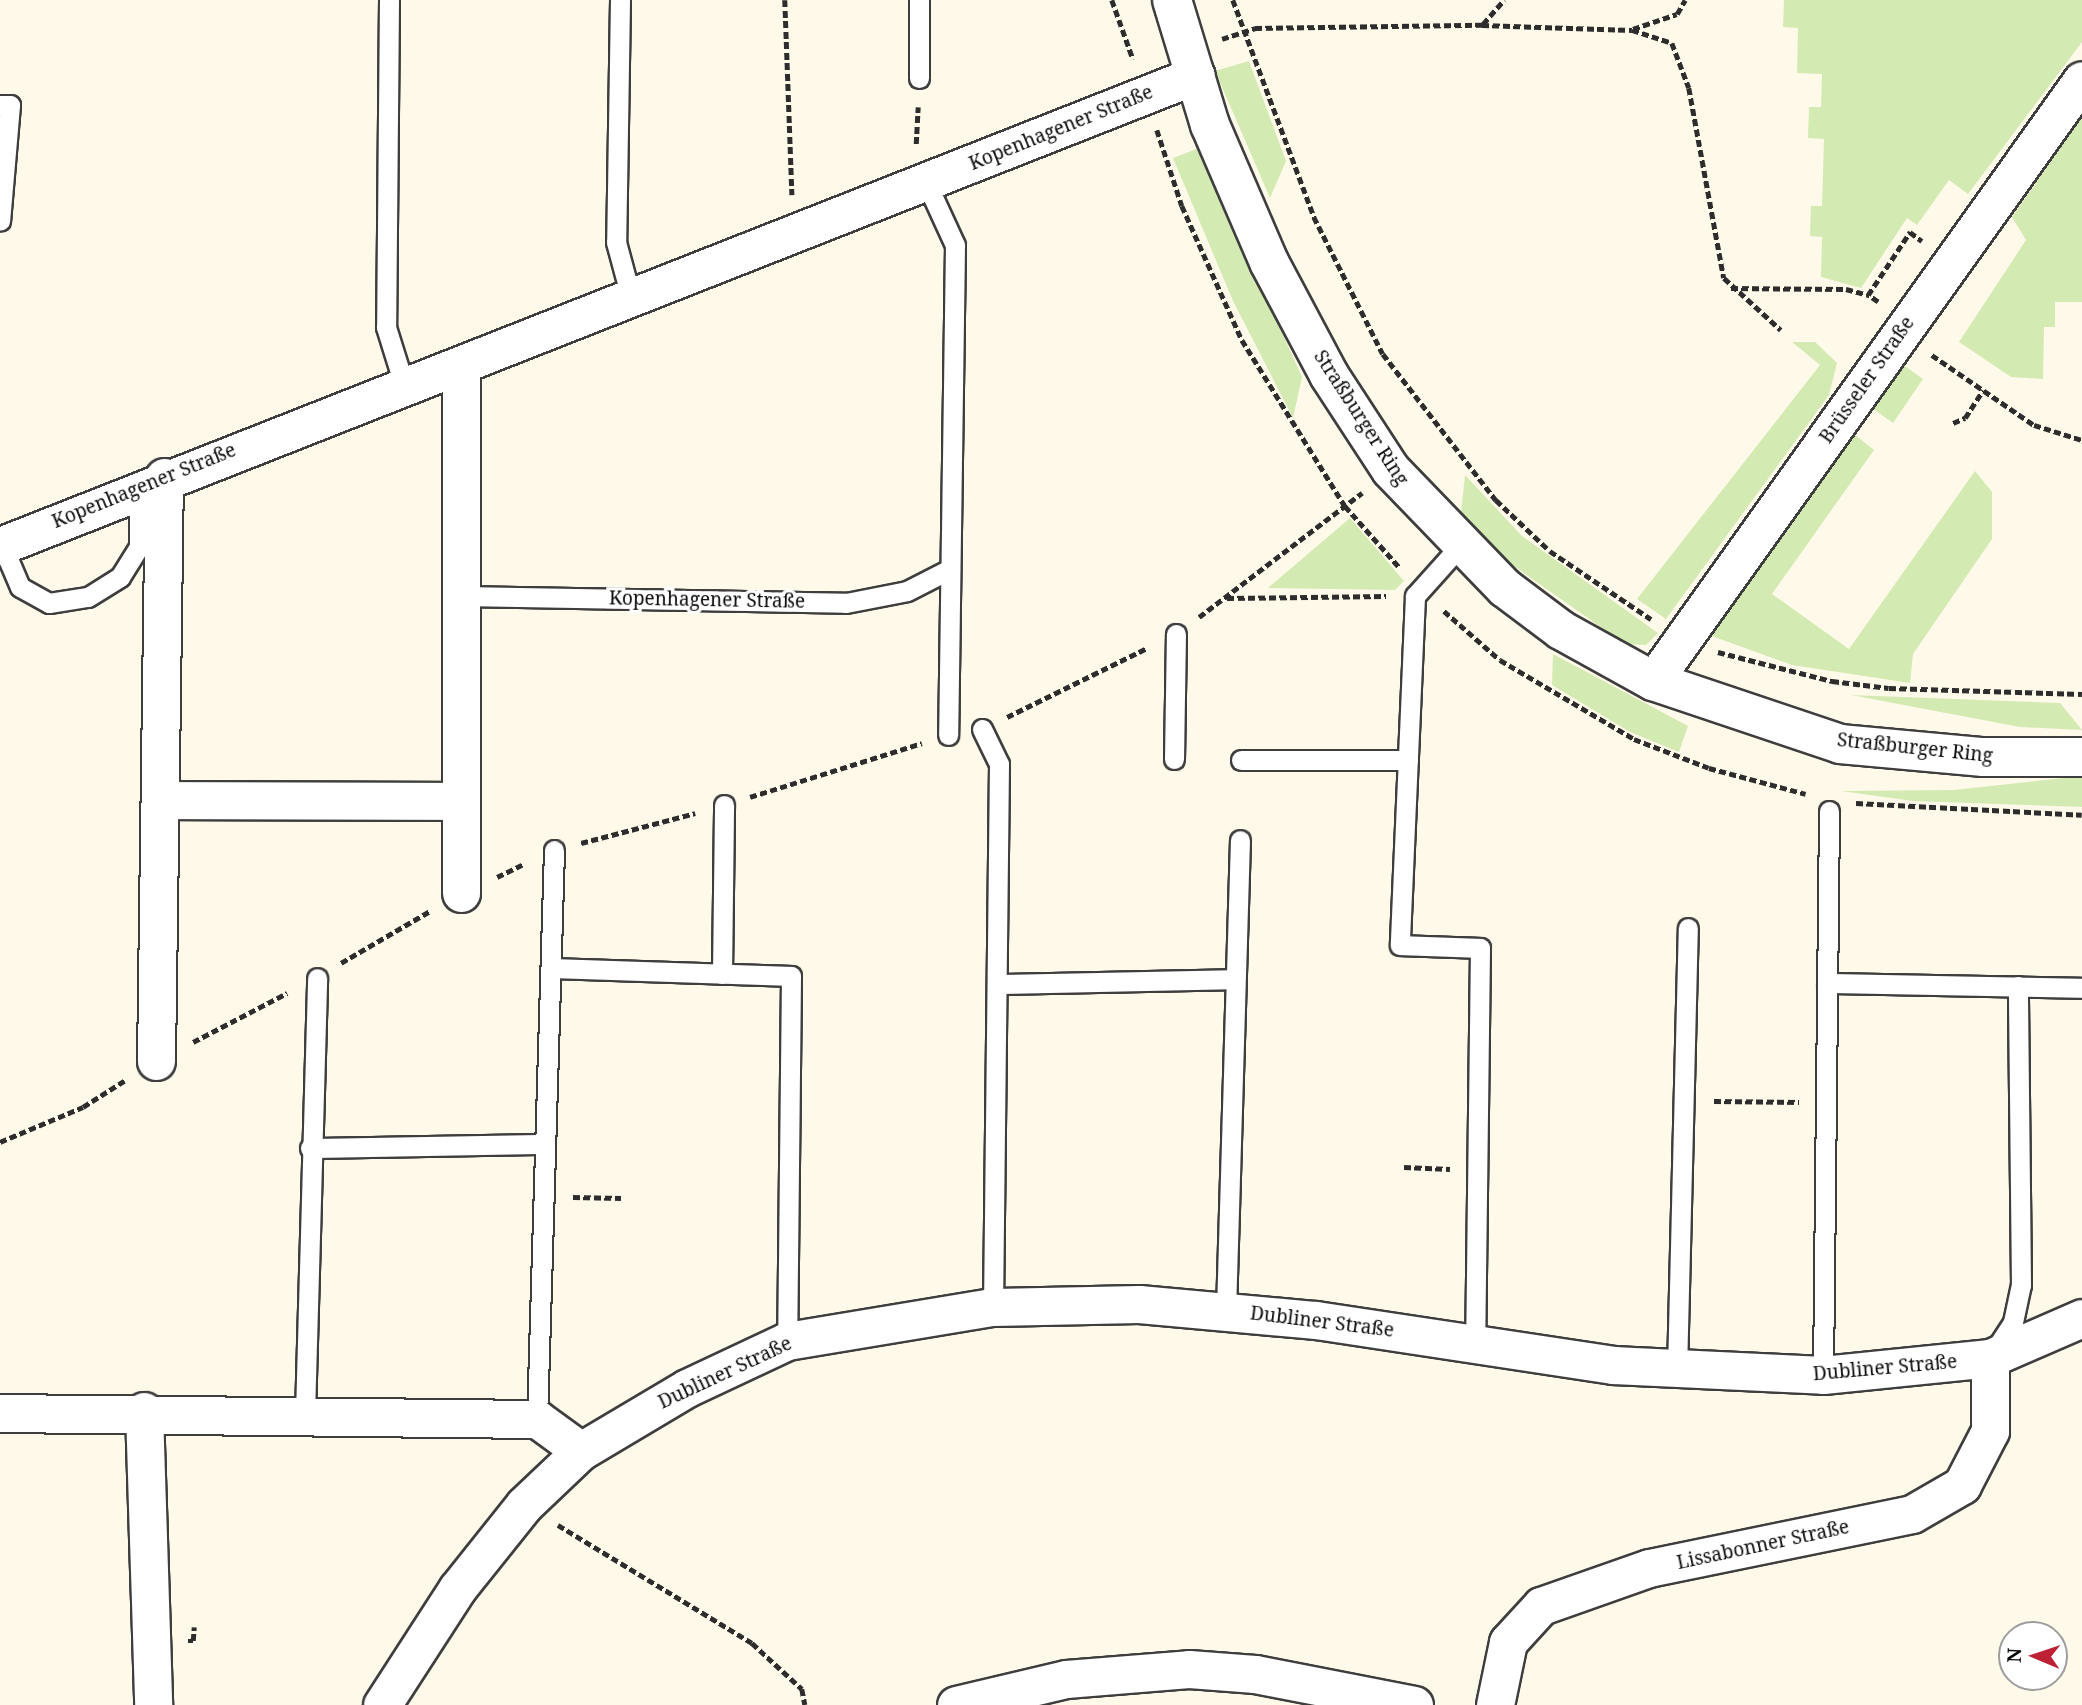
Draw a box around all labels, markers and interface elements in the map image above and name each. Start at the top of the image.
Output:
street label: Kopenhagener Straße [966,81,1156,175]
street label: Brüsseler Straße [1815,312,1919,448]
street label: Straßburger Ring [1309,346,1413,490]
street label: Kopenhagener Straße [49,439,239,533]
street label: Kopenhagener Straße [609,587,805,613]
street label: Straßburger Ring [1836,728,1994,768]
street label: Dubliner Straße [1249,1302,1395,1342]
street label: Dubliner Straße [655,1332,795,1414]
street label: Dubliner Straße [1812,1350,1958,1386]
street label: Lissabonner Straße [1675,1516,1851,1574]
north arrow [1998,1621,2068,1691]
text: N [2001,1647,2027,1663]

